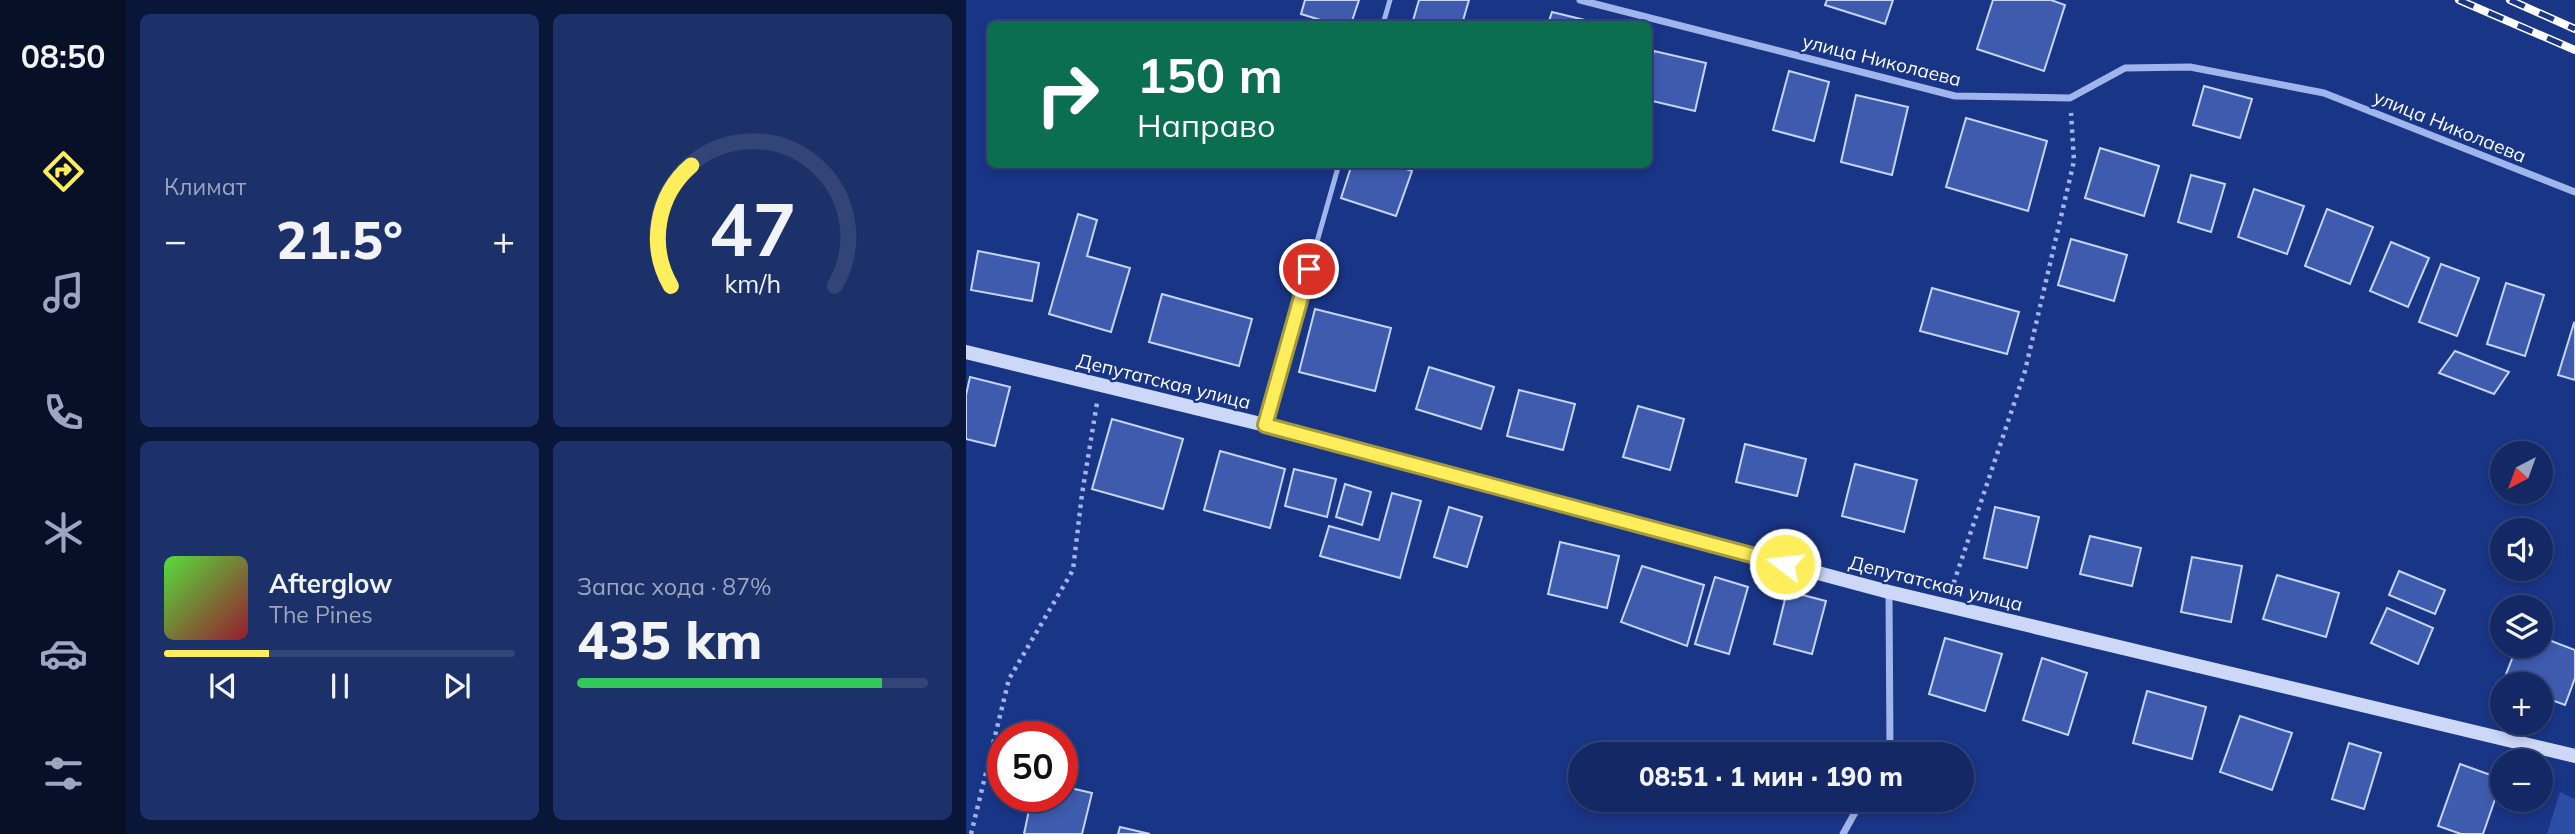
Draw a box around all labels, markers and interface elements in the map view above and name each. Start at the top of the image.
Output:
street label: улица Николаева [1800,29,1964,91]
text: 08:50 [21,36,105,76]
text: 150 m [1137,44,1283,105]
icon: right [1022,49,1113,140]
street label: улица Николаева [2370,84,2530,168]
text: Направо [1137,105,1276,145]
icon: directions [39,147,88,196]
text: Климат [164,172,246,201]
text: 47 [709,184,796,275]
text: 21.5° [276,207,403,272]
text: − [164,216,187,264]
text: + [492,216,515,264]
pin [1279,239,1339,299]
icon: arrive [1290,250,1328,288]
icon: music [39,268,88,317]
text: km/h [724,268,781,299]
street label: Депутатская улица [1075,348,1253,414]
icon: phone [39,388,88,437]
north arrow [2490,441,2553,504]
map controls [2490,441,2553,812]
icon: climate [39,508,88,557]
button: sound [2490,518,2553,581]
position arrow [1748,527,1822,601]
street label: Депутатская улица [1847,550,2025,616]
text: Afterglow [269,567,392,600]
text: Запас хода · 87% [577,572,772,601]
button: layers [2490,595,2553,658]
text: The Pines [269,600,373,629]
text: 435 km [577,607,762,672]
icon: car [39,629,88,678]
icon: previous [204,667,242,705]
icon: pause [321,667,359,705]
icon: next [438,667,476,705]
button: + [2490,672,2553,735]
speed limit sign: 50 [987,721,1078,812]
icon: filters [39,749,88,798]
button: − [2490,749,2553,812]
text: 08:51 · 1 мин · 190 m [1639,760,1903,793]

